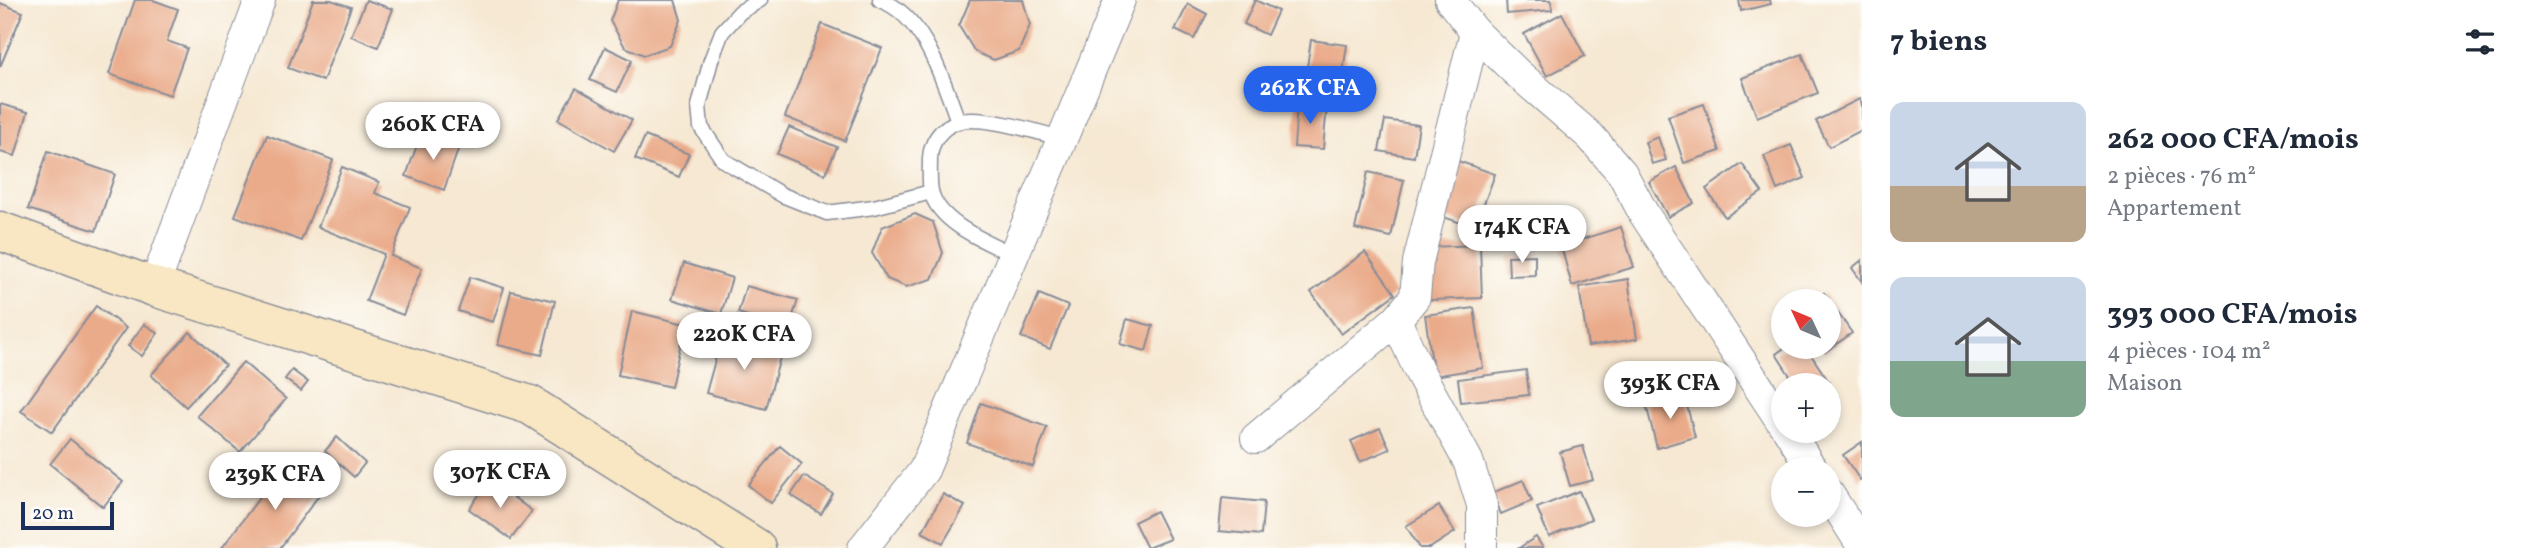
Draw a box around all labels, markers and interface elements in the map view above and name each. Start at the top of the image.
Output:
text: 7 biens [1890,21,1987,63]
icon: filters [2461,23,2499,61]
pin: 262K CFA [1238,66,1382,126]
text: 262K CFA [1259,73,1361,105]
pin: 260K CFA [361,102,505,162]
text: 260K CFA [381,109,485,141]
text: 262 000 CFA/mois [2107,119,2359,161]
icon: home [1946,130,2030,214]
text: 2 pièces · 76 m² [2107,161,2256,193]
text: Appartement [2107,193,2242,225]
pin: 174K CFA [1450,205,1594,265]
text: 174K CFA [1474,212,1570,244]
north arrow [1771,289,1841,359]
map controls [1771,289,1841,527]
text: 393 000 CFA/mois [2107,294,2358,336]
icon: home [1946,305,2030,389]
pin: 220K CFA [672,312,816,372]
text: 220K CFA [693,319,795,351]
text: 4 pièces · 104 m² [2107,336,2270,368]
pin: 393K CFA [1598,362,1742,421]
text: 393K CFA [1620,368,1720,400]
text: Maison [2107,368,2183,400]
button: + [1771,373,1841,443]
pin: 307K CFA [428,450,572,510]
pin: 239K CFA [203,452,347,512]
text: 307K CFA [449,457,551,489]
button: − [1771,457,1841,527]
text: 239K CFA [225,459,325,491]
scale bar [21,499,114,531]
text: 20 m [32,501,74,527]

